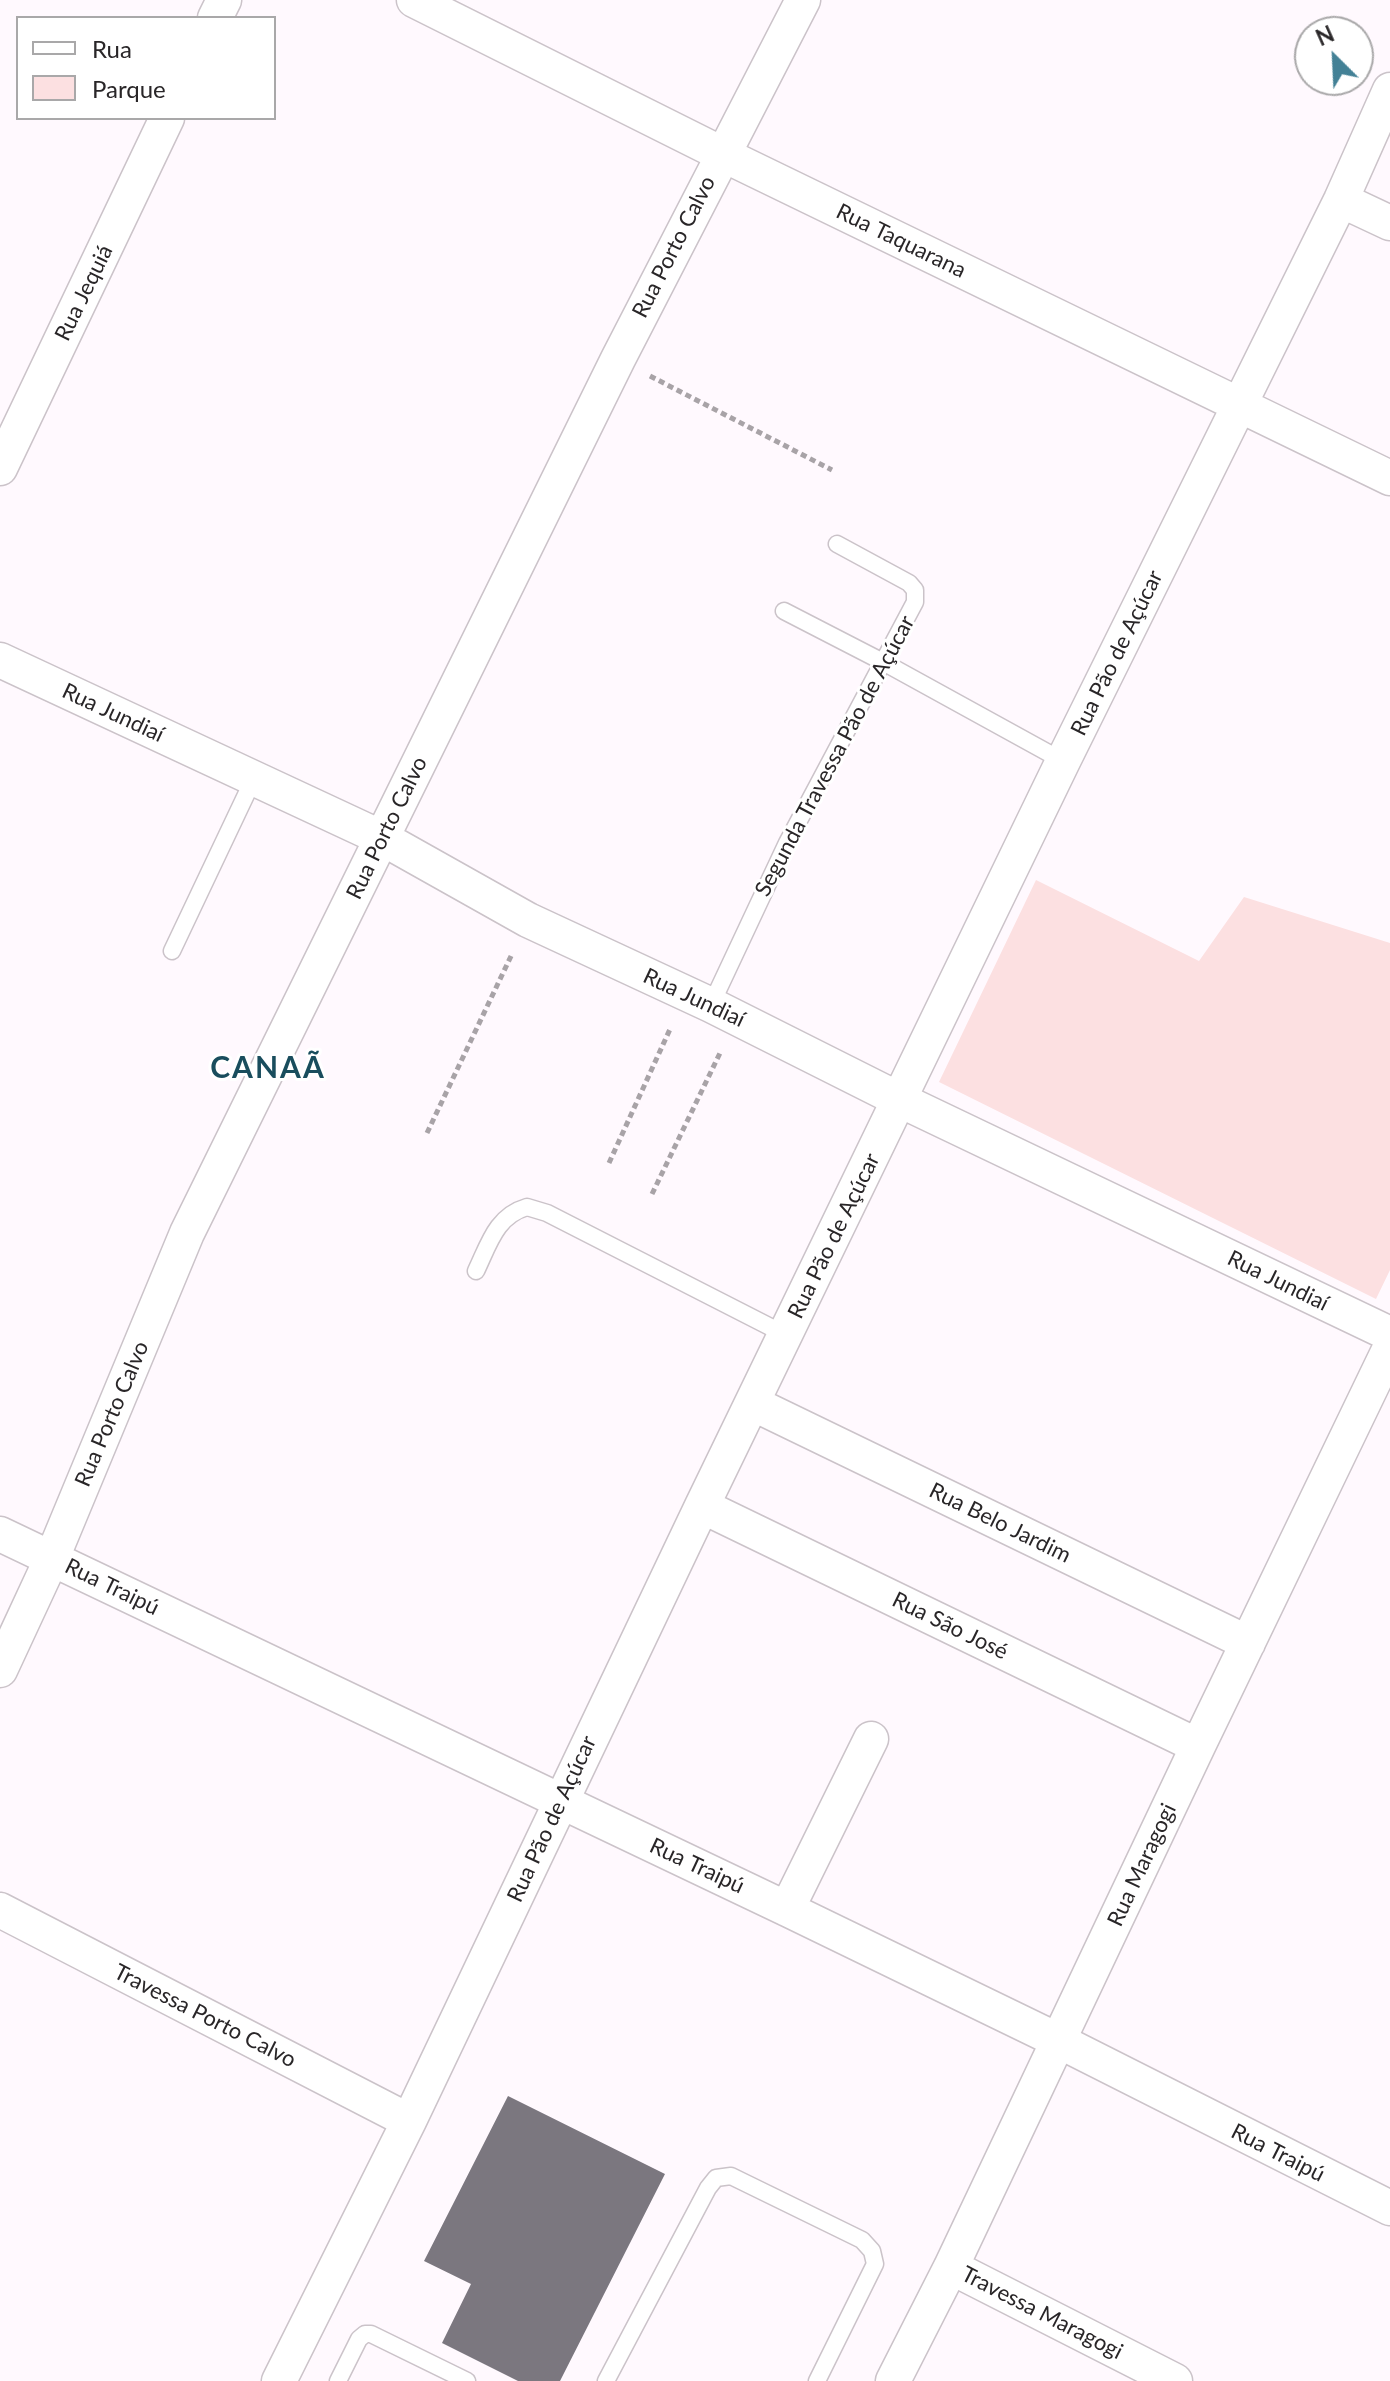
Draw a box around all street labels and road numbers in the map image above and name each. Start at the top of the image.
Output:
street label: Rua Porto Calvo [627,172,721,322]
street label: Rua Taquarana [832,198,970,284]
street label: Rua Jequiá [49,241,119,345]
street label: Rua Pão de Açúcar [1066,566,1168,740]
street label: Segunda Travessa Pão de Açúcar [750,611,920,901]
street label: Rua Jundiaí [58,678,168,748]
street label: Rua Porto Calvo [341,752,433,904]
street label: Rua Jundiaí [639,963,749,1033]
street label: Rua Pão de Açúcar [783,1149,885,1323]
street label: Rua Jundiaí [1223,1245,1333,1317]
street label: Rua Porto Calvo [69,1337,155,1491]
street label: Rua Belo Jardim [925,1477,1075,1569]
street label: Rua Traipú [61,1553,163,1621]
street label: Rua São José [888,1587,1012,1665]
street label: Rua Pão de Açúcar [502,1732,602,1906]
street label: Rua Maragogi [1102,1799,1182,1931]
street label: Rua Traipú [645,1833,749,1899]
street label: Travessa Porto Calvo [110,1959,300,2073]
street label: Rua Traipú [1227,2118,1329,2188]
street label: Travessa Maragogi [957,2261,1127,2365]

